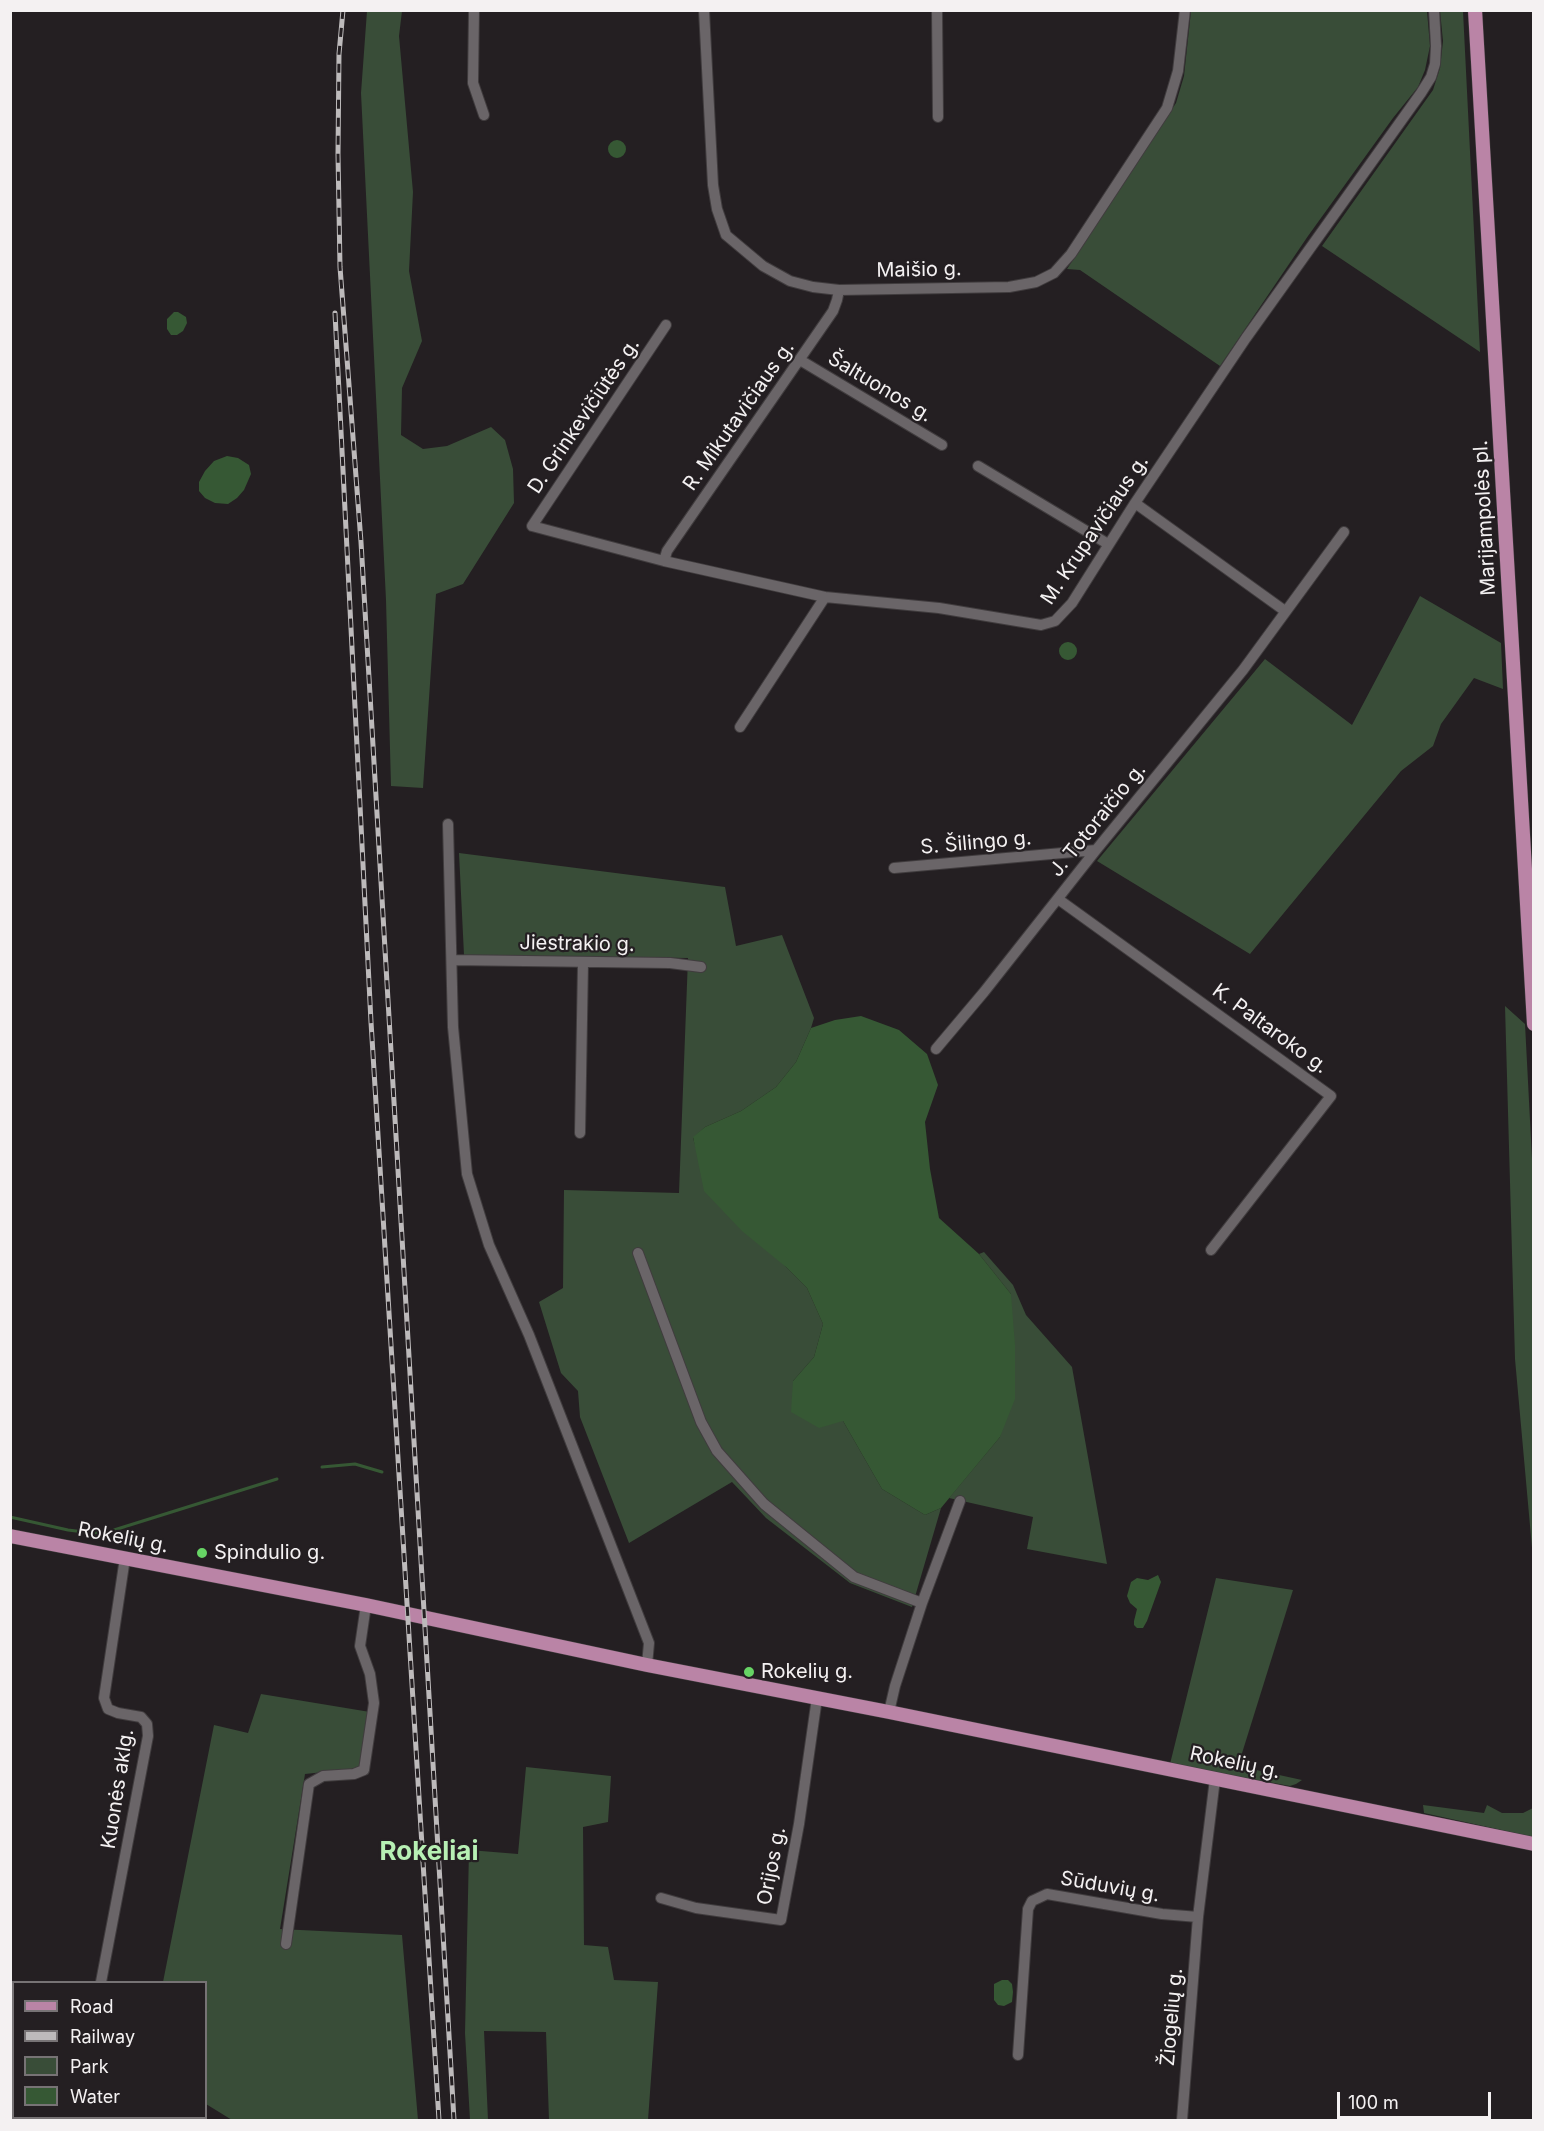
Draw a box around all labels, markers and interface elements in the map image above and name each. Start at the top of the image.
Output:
street label: Maišio g. [876,257,962,283]
street label: D. Grinkevičiūtės g. [523,334,645,498]
street label: R. Mikutavičiaus g. [678,337,800,495]
street label: Šaltuonos g. [823,346,937,428]
street label: Marijampolės pl. [1469,440,1501,596]
street label: M. Krupavičiaus g. [1036,451,1154,609]
street label: J. Totoraičio g. [1045,758,1151,882]
street label: S. Šilingo g. [920,826,1032,860]
street label: Jiestrakio g. [519,931,635,957]
street label: K. Paltaroko g. [1207,979,1333,1079]
street label: Rokelių g. [76,1517,170,1559]
place label: Spindulio g. [214,1541,325,1565]
marker: Spindulio g. [195,1546,209,1560]
place label: Rokelių g. [761,1660,853,1684]
marker: Rokelių g. [742,1665,756,1679]
street label: Kuonės aklg. [97,1727,139,1851]
street label: Rokelių g. [1188,1742,1282,1784]
street label: Orijos g. [753,1825,791,1907]
district label: Rokeliai [380,1836,478,1868]
street label: Sūduvių g. [1059,1866,1161,1908]
street label: Žiogelių g. [1156,1967,1188,2067]
legend [12,1981,207,2119]
text: Road [70,1996,113,2017]
text: Railway [70,2026,135,2047]
text: Park [70,2056,109,2077]
scale bar [1340,2080,1494,2118]
text: Water [70,2086,120,2107]
text: 100 m [1348,2092,1399,2113]

